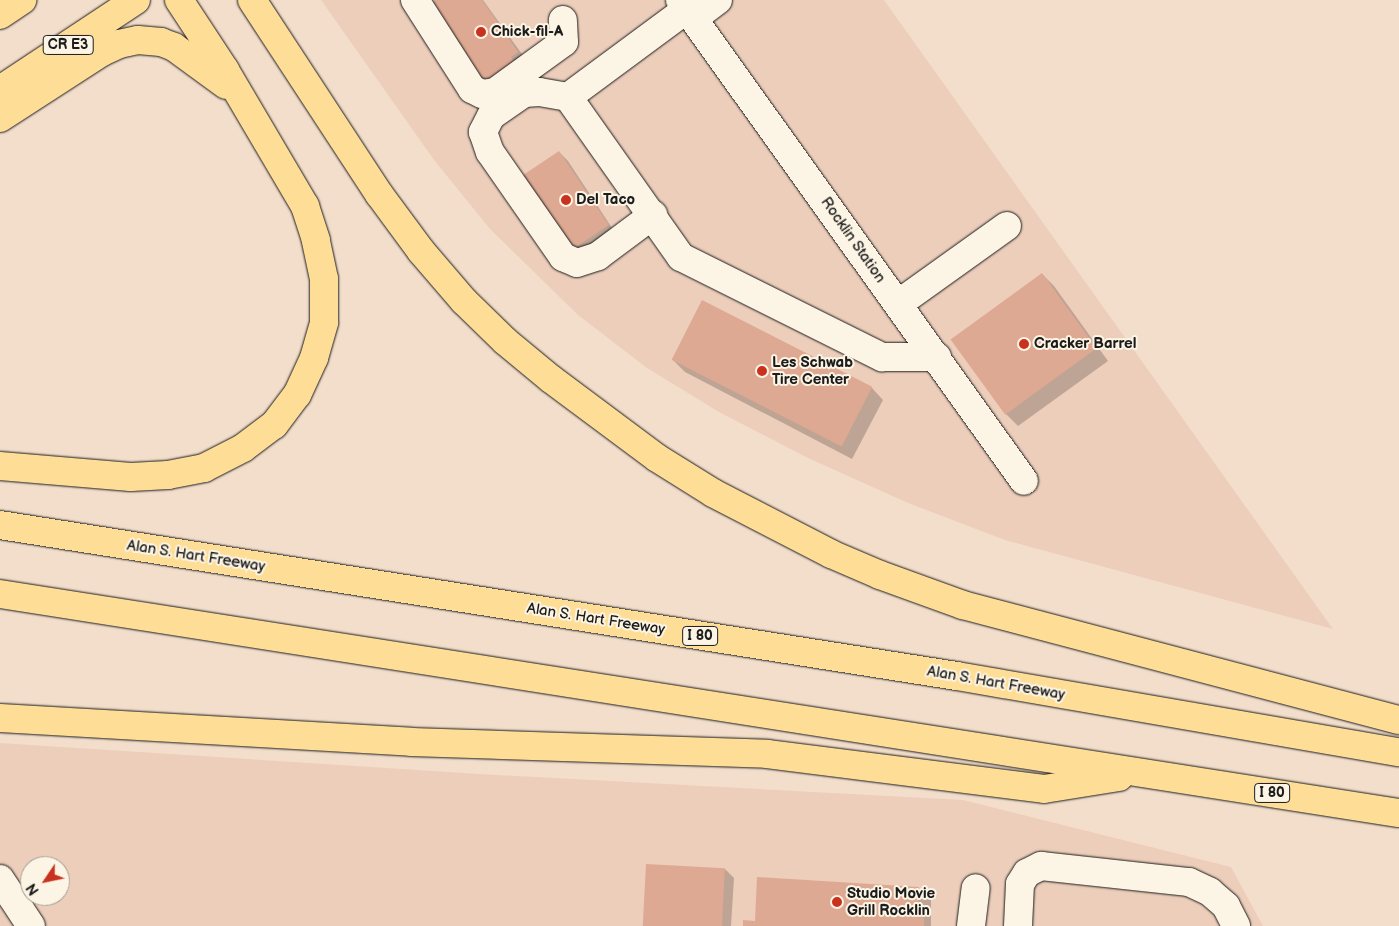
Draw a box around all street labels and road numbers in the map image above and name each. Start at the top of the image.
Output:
road number: CR E3 [42,34,94,56]
street label: Rocklin Station [817,194,889,286]
street label: Alan S. Hart Freeway [125,536,267,576]
street label: Alan S. Hart Freeway [525,599,667,639]
road number: I 80 [681,624,719,648]
street label: Alan S. Hart Freeway [926,662,1066,704]
road number: I 80 [1253,781,1291,804]

